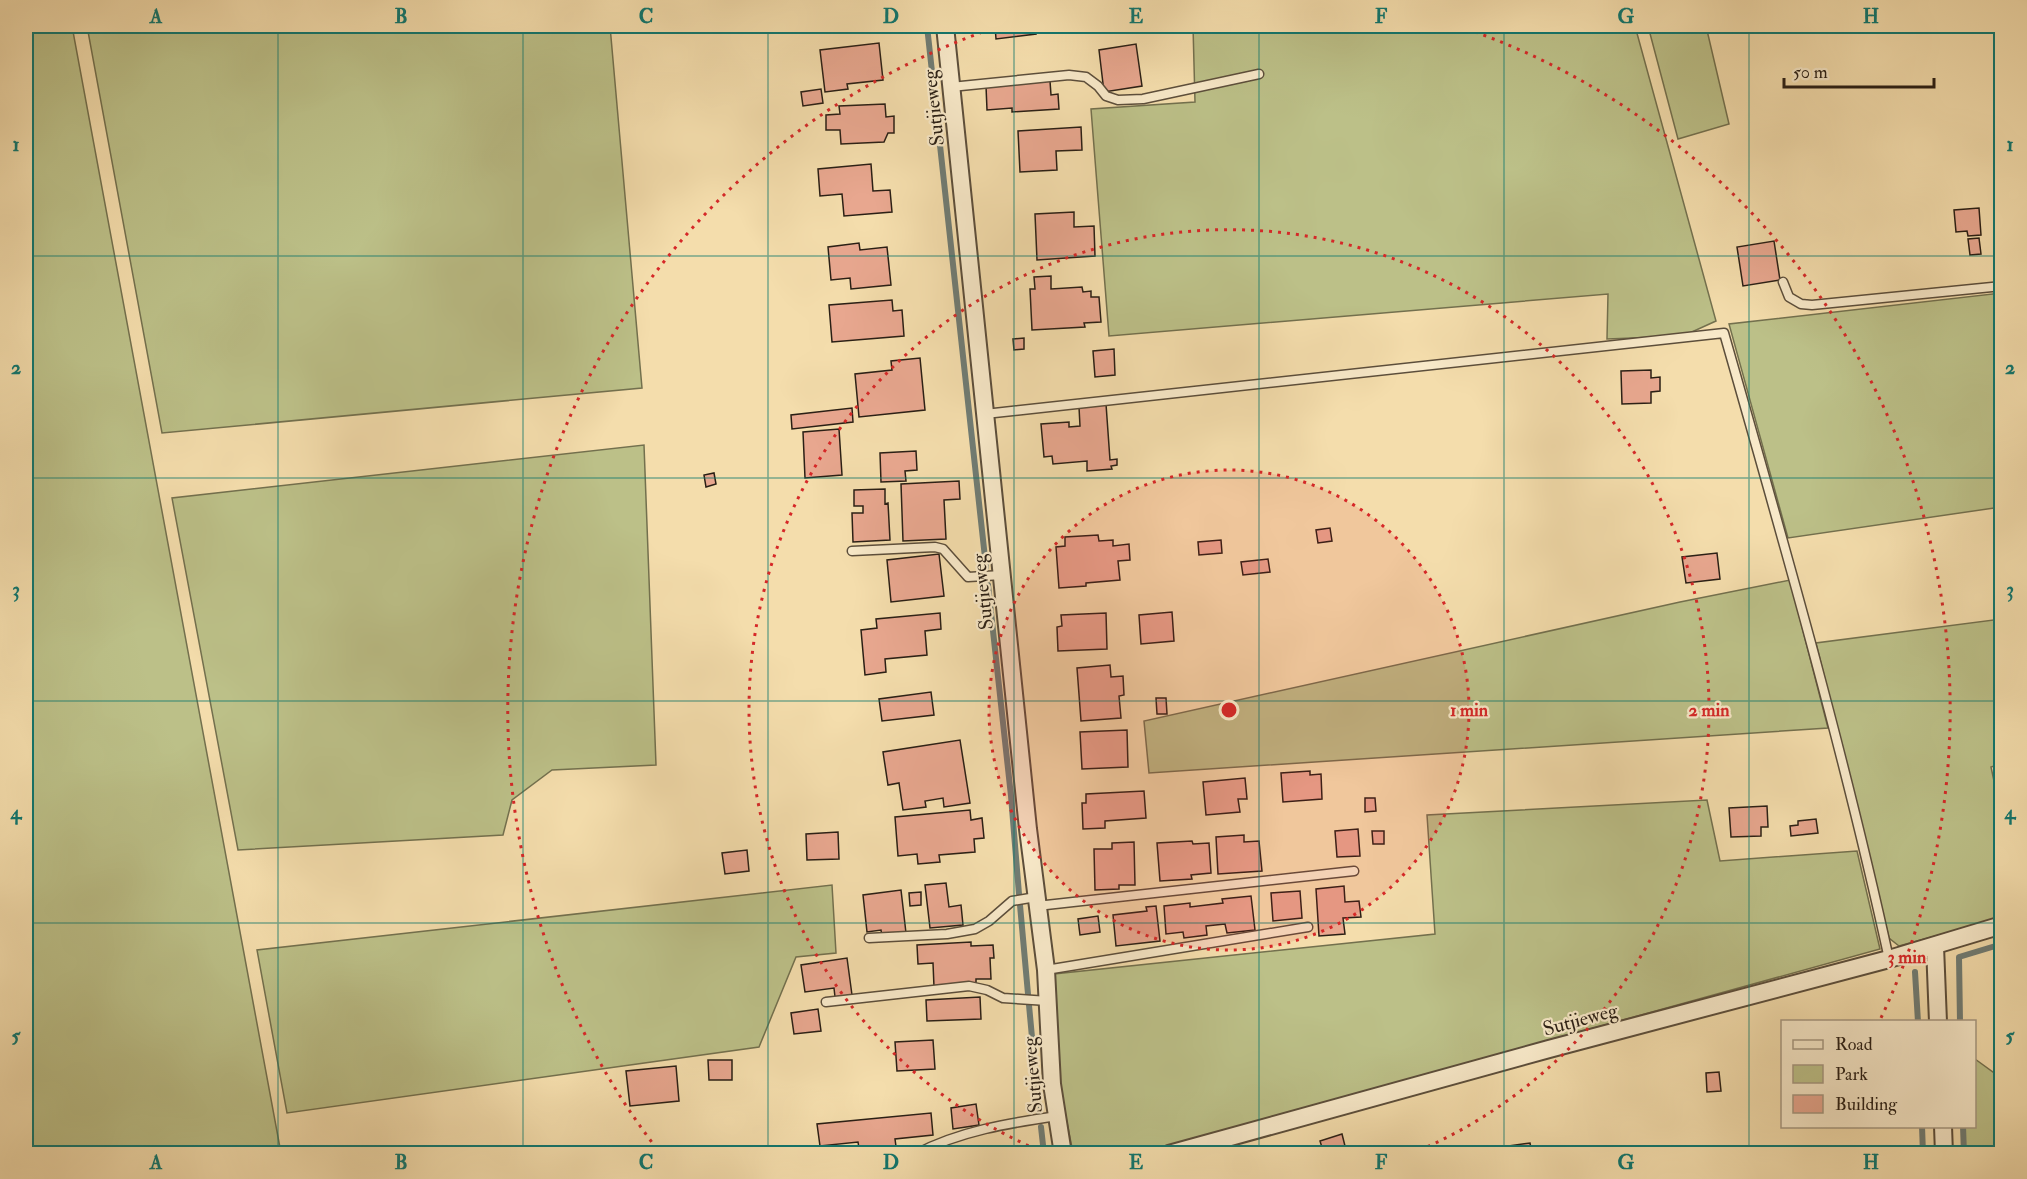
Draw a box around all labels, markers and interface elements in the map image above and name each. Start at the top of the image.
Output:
text: A [149,4,163,29]
text: B [394,4,408,29]
text: C [639,4,653,29]
text: D [883,4,899,29]
text: E [1129,4,1144,29]
text: F [1375,4,1388,29]
text: G [1618,4,1635,29]
text: H [1863,4,1879,29]
scale bar [1784,51,1934,89]
text: 50 m [1793,61,1828,84]
street label: Sutjieweg [917,67,950,147]
text: 1 [12,132,20,157]
text: 1 [2006,132,2014,157]
text: 2 [11,355,21,380]
text: 2 [2005,355,2015,380]
street label: Sutjieweg [966,551,999,631]
text: 3 [12,577,20,602]
text: 3 [2006,577,2014,602]
text: 1 min [1450,699,1489,722]
text: 2 min [1689,699,1730,722]
centre of rings [1219,700,1239,720]
text: 4 [10,800,23,825]
text: 4 [2004,800,2017,825]
text: 3 min [1888,946,1927,969]
street label: Sutjieweg [1540,997,1621,1041]
legend [1781,1020,1976,1128]
text: 5 [12,1023,22,1048]
text: 5 [2006,1023,2016,1048]
text: Road [1835,1033,1873,1056]
street label: Sutjieweg [1017,1035,1048,1114]
text: Park [1835,1063,1868,1086]
text: Building [1835,1093,1898,1116]
text: A [149,1150,163,1175]
text: B [394,1150,408,1175]
text: C [639,1150,653,1175]
text: D [883,1150,899,1175]
text: E [1129,1150,1144,1175]
text: F [1375,1150,1388,1175]
text: G [1618,1150,1635,1175]
text: H [1863,1150,1879,1175]

